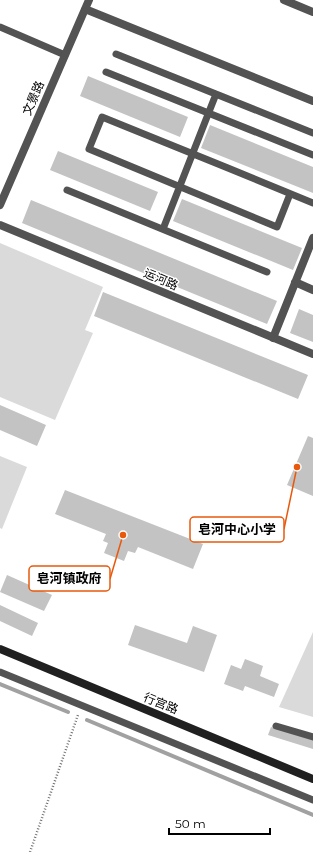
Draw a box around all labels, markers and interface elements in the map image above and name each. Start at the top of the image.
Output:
street label: 文景路 [19,78,47,118]
street label: 运河路 [141,265,181,293]
callout: 皂河中心小学 [190,517,284,542]
text: 皂河中心小学 [198,521,276,537]
callout: 皂河镇政府 [29,566,110,591]
text: 皂河镇政府 [36,570,102,586]
street label: 行宫路 [141,689,181,717]
scale bar [169,810,270,836]
text: 50 m [175,816,206,831]

